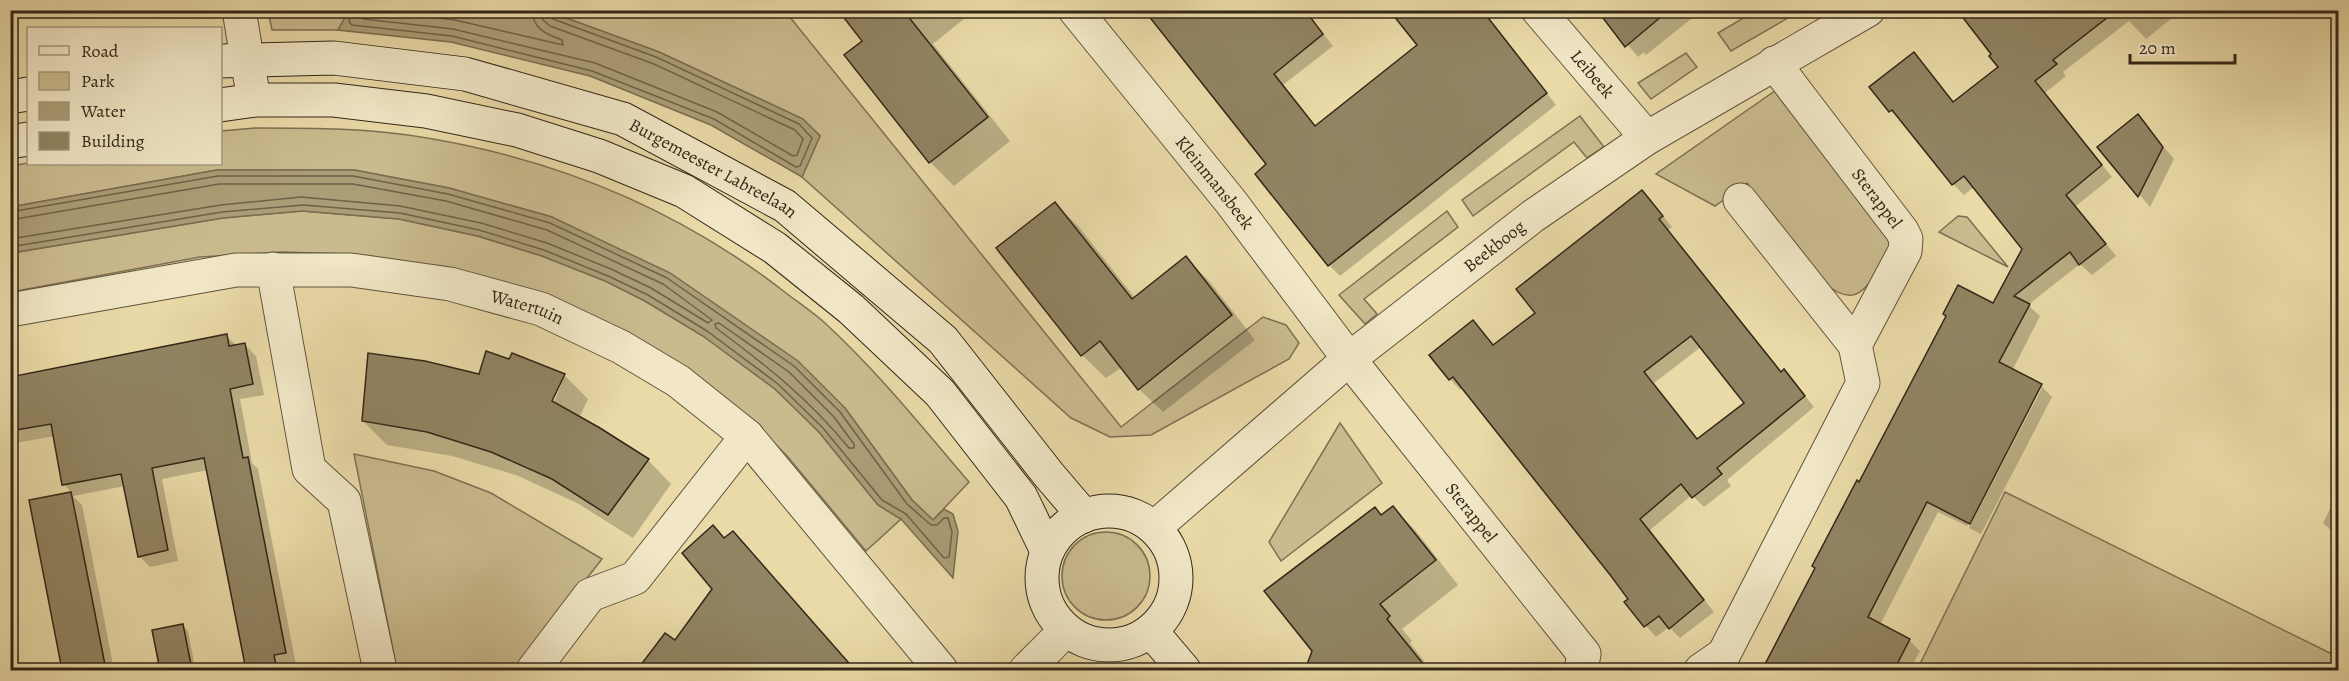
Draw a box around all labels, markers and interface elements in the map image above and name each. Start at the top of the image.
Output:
legend [27,27,222,165]
scale bar [2130,27,2235,65]
text: 20 m [2139,36,2176,60]
text: Road [81,39,119,63]
street label: Leibeek [1565,45,1620,103]
text: Park [81,69,115,93]
text: Water [80,99,126,123]
street label: Burgemeester Labreelaan [625,113,803,224]
text: Building [81,129,145,153]
street label: Kleinmansbeek [1170,131,1259,234]
street label: Sterappel [1846,163,1908,234]
street label: Beekboog [1459,215,1530,278]
street label: Watertuin [487,284,568,330]
street label: Sterappel [1440,478,1503,548]

